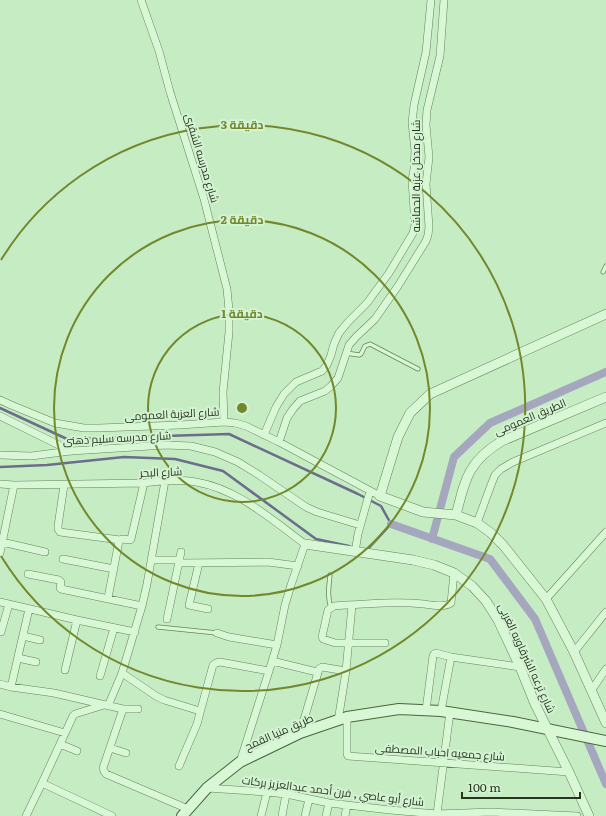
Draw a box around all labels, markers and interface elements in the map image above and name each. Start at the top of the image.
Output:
street label: شارع مدرسه الشقرى [181,111,224,205]
text: 3 دقيقة [220,115,264,133]
street label: شارع مدخل عزبة الحماشه [407,120,424,232]
text: 2 دقيقة [221,210,263,228]
text: 1 دقيقة [221,304,263,322]
street label: الطريق العمومى [491,394,568,438]
centre of rings [235,401,249,415]
street label: شارع العزبة العمومى [124,403,220,424]
street label: شارع مدرسه سليم ذهنى [62,426,172,449]
street label: شارع البحر [138,462,183,481]
street label: شارع ترعه الشرقاويه الغربى [494,600,560,716]
street label: طريق منيا القمح [242,709,316,754]
street label: شارع جمعيه احباب المصطفى [375,738,505,765]
street label: شارع أبو عاصي , فرن أحمد عبدالعزيز بركات [241,771,425,810]
scale bar [462,774,580,800]
text: 100 m [468,778,501,796]

